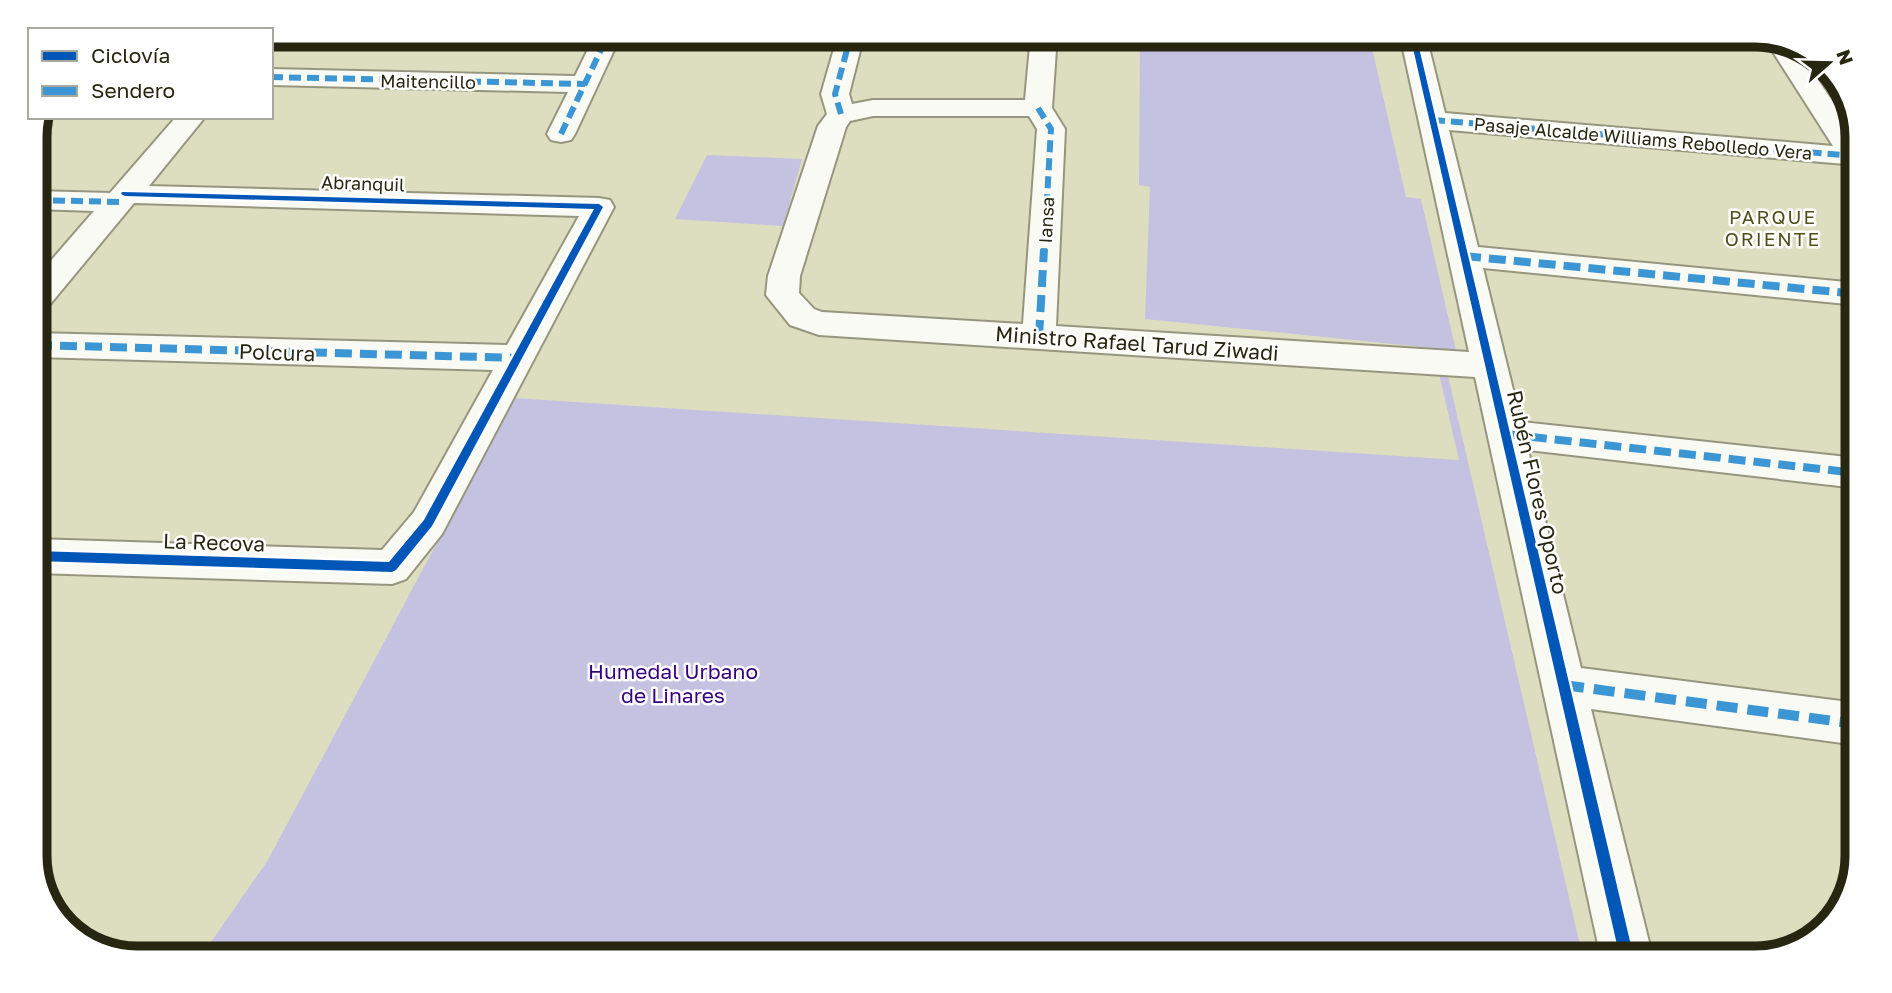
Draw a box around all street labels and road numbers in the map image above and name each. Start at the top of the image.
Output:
street label: Maitencillo [380,69,476,93]
street label: Pasaje Alcalde Williams Rebolledo Vera [1473,112,1813,164]
street label: Abranquil [321,171,405,195]
street label: Iansa [1034,196,1058,244]
street label: Ministro Rafael Tarud Ziwadi [994,320,1280,366]
street label: Polcura [238,338,316,366]
street label: Rubén Flores Oporto [1502,387,1574,597]
street label: La Recova [162,527,266,557]

